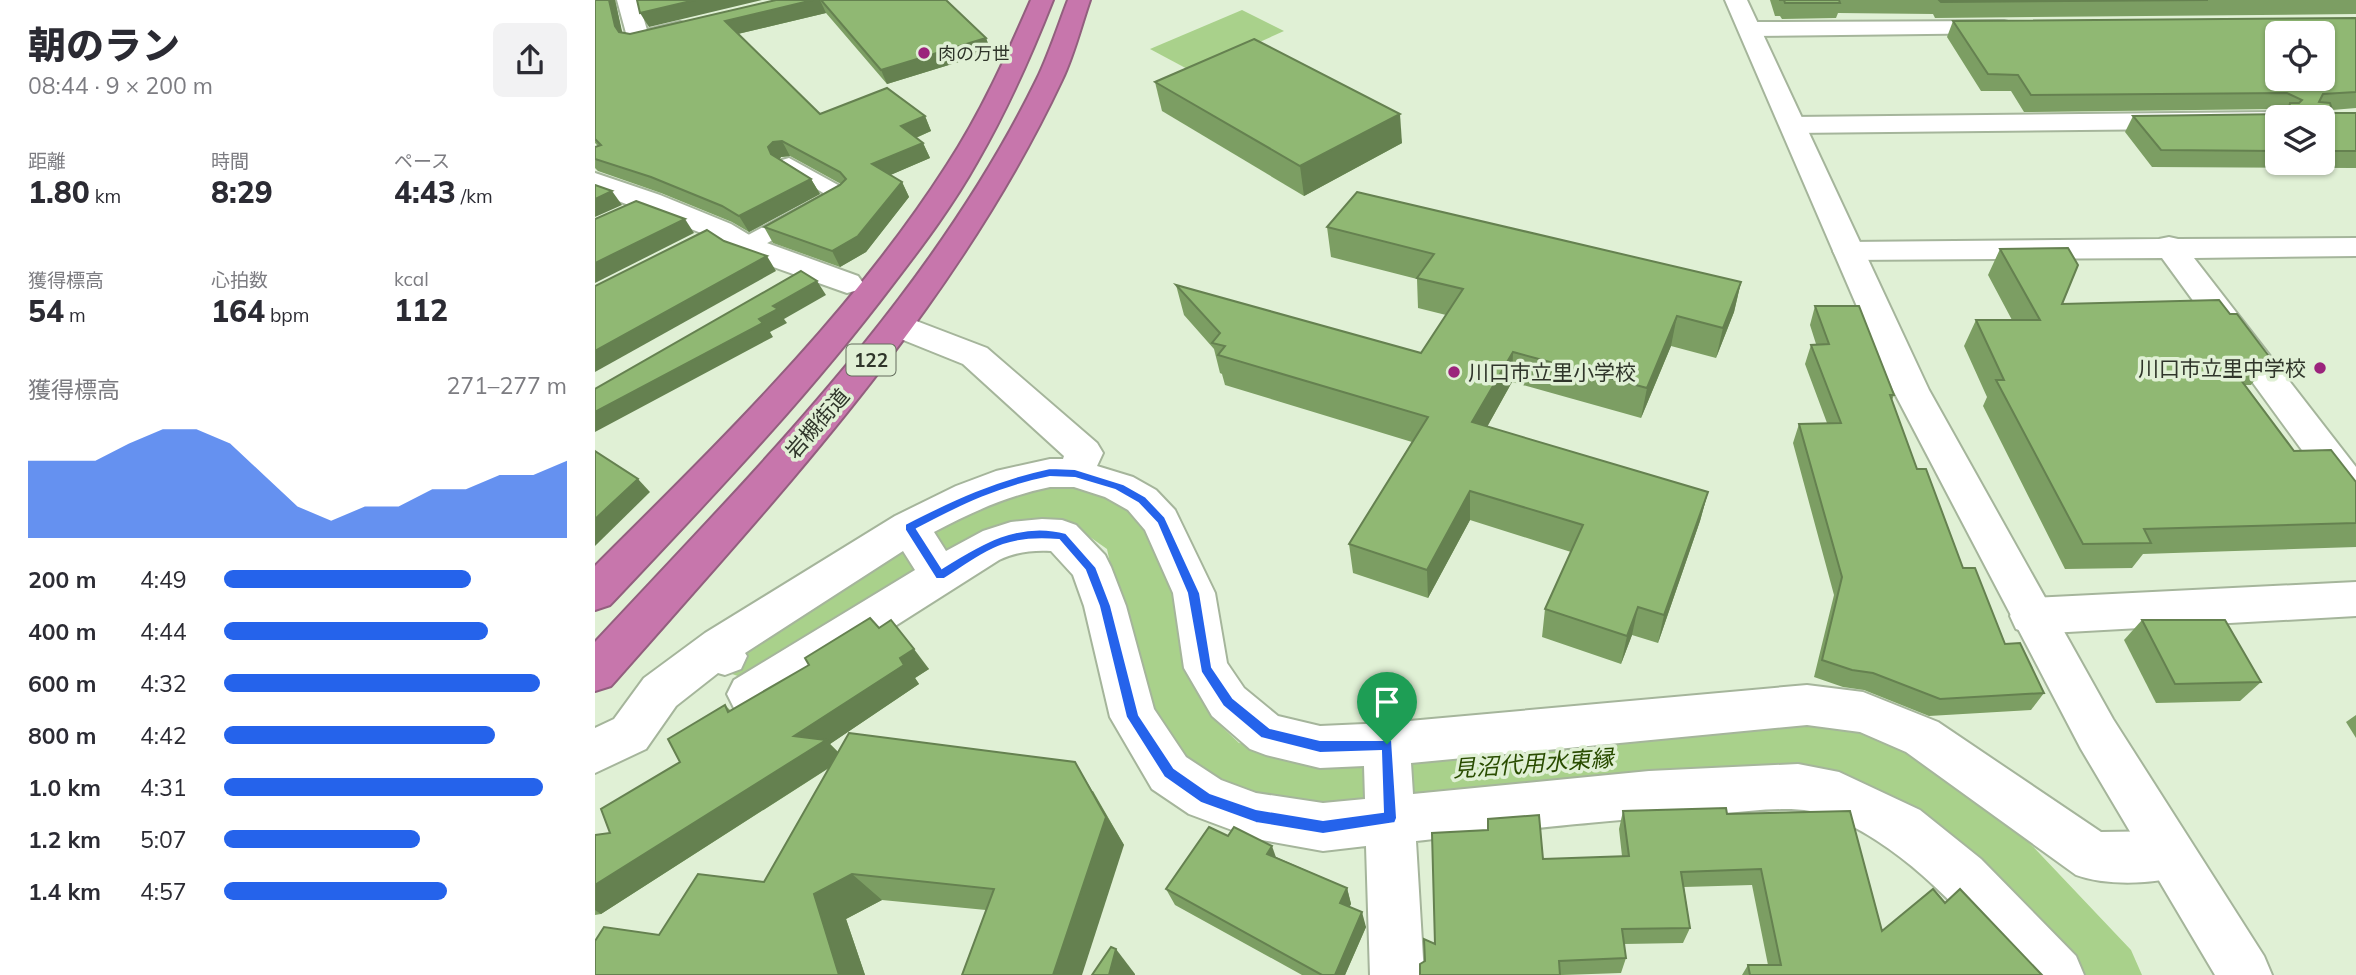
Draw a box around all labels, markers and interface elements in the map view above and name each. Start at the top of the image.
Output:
text: 朝のラン [28,21,180,69]
map controls [2265,21,2335,175]
button: locate [2265,21,2335,91]
button: share [493,23,567,97]
place label: 肉の万世 [938,42,1010,65]
marker: 肉の万世 [916,45,932,61]
text: 08:44 · 9 × 200 m [28,71,213,100]
button: layers [2265,105,2335,175]
text: 距離 [28,149,66,173]
text: 時間 [211,149,249,173]
text: ペース [394,149,450,173]
text: 1.80 [28,173,90,211]
text: 8:29 [211,173,273,211]
text: 4:43 [394,173,456,211]
text: km [90,184,121,208]
text: /km [456,184,493,208]
text: kcal [394,267,429,291]
text: 獲得標高 [28,268,104,292]
text: 心拍数 [211,268,268,292]
text: 112 [394,291,448,329]
text: 54 [28,292,64,330]
text: 164 [211,292,265,330]
text: m [64,303,86,327]
text: bpm [265,303,309,327]
road number: 122 [847,344,895,376]
place label: 川口市立里中学校 [2138,355,2306,381]
place label: 川口市立里小学校 [1468,359,1636,385]
marker: 川口市立里中学校 [2312,360,2328,376]
marker: 川口市立里小学校 [1446,364,1462,380]
text: 271–277 m [446,371,567,400]
text: 獲得標高 [28,375,120,404]
street label: 岩槻街道 [780,383,854,463]
text: 200 m [28,565,96,594]
text: 4:49 [140,565,187,594]
text: 400 m [28,617,96,646]
text: 4:44 [140,617,187,646]
text: 600 m [28,669,96,698]
text: 4:32 [140,669,187,698]
pin [1357,672,1417,744]
icon: arrive [1368,683,1406,721]
text: 800 m [28,721,96,750]
text: 4:42 [140,721,187,750]
water label: 見沼代用水東縁 [1452,743,1617,783]
text: 1.0 km [28,773,101,802]
text: 4:31 [140,773,187,802]
text: 1.2 km [28,825,101,854]
text: 5:07 [140,825,187,854]
text: 1.4 km [28,877,101,906]
text: 4:57 [140,877,187,906]

